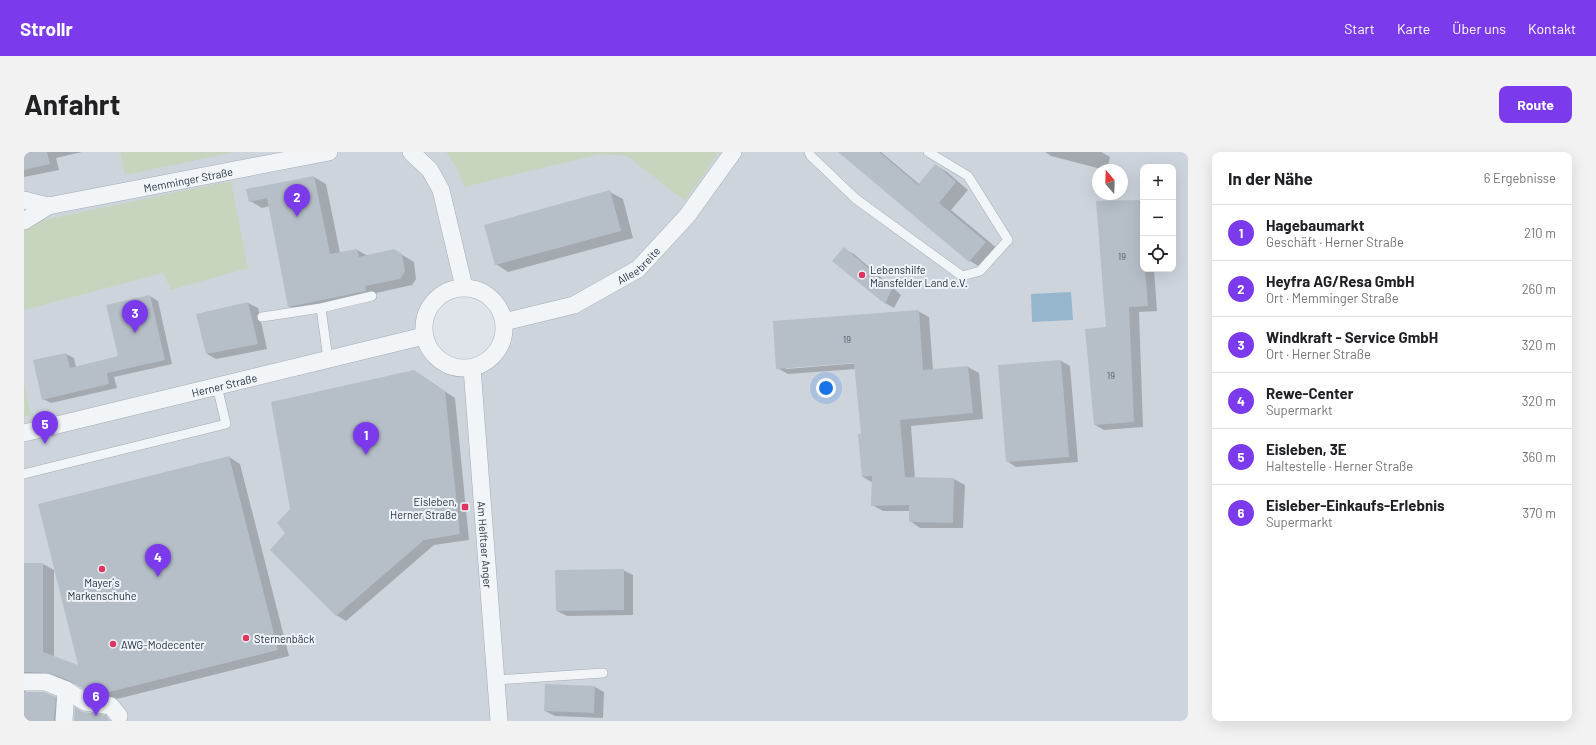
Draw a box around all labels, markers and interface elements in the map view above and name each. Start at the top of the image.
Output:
text: Strollr [20,17,73,40]
text: Start [1344,20,1375,37]
text: Karte [1397,20,1430,37]
text: Über uns [1452,20,1506,37]
text: Kontakt [1528,20,1576,37]
button: Route [1499,86,1572,123]
text: Anfahrt [24,87,120,121]
street label: Memminger Straße [142,164,234,194]
north arrow [1092,164,1128,200]
map controls [1140,164,1176,272]
button: + [1140,164,1176,200]
text: In der Nähe [1228,168,1313,188]
text: 6 Ergebnisse [1484,170,1556,186]
pin: 2 [284,184,310,217]
button: − [1140,200,1176,236]
text: Hagebaumarkt [1266,216,1364,234]
text: 1 [1239,225,1243,241]
text: 210 m [1524,225,1556,241]
text: Geschäft · Herner Straße [1266,234,1404,250]
button: locate [1140,236,1176,272]
street label: Alleebreite [614,244,662,286]
house number: 19 [1118,251,1126,262]
place label: Lebenshilfe Mansfelder Land e.V. [870,263,968,289]
marker: Lebenshilfe Mansfelder Land e.V. [857,270,867,280]
text: Heyfra AG/Resa GmbH [1266,272,1414,290]
text: 2 [1237,281,1245,297]
text: 260 m [1522,281,1556,297]
text: Ort · Memminger Straße [1266,290,1399,306]
pin: 3 [122,300,148,333]
text: Windkraft - Service GmbH [1266,328,1438,346]
house number: 19 [843,334,851,345]
text: 3 [1237,337,1245,353]
text: 320 m [1522,337,1556,353]
text: Ort · Herner Straße [1266,346,1371,362]
street label: Herner Straße [190,370,258,399]
house number: 19 [1107,370,1115,381]
your location [816,378,836,398]
text: Rewe-Center [1266,384,1353,402]
text: 4 [1237,393,1245,409]
text: 320 m [1522,393,1556,409]
text: Supermarkt [1266,402,1333,418]
pin: 5 [32,411,58,444]
pin: 1 [353,422,379,455]
text: Eisleben, 3E [1266,440,1347,458]
text: 5 [1237,449,1245,465]
text: 360 m [1522,449,1556,465]
text: Haltestelle · Herner Straße [1266,458,1413,474]
place label: Eisleben, Herner Straße [390,495,457,521]
text: Eisleber-Einkaufs-Erlebnis [1266,496,1445,514]
street label: Am Helftaer Anger [476,500,495,589]
marker: Eisleben, Herner Straße [460,502,470,512]
text: 6 [1238,505,1244,521]
text: 370 m [1522,505,1556,521]
text: Supermarkt [1266,514,1333,530]
pin: 4 [145,544,171,577]
marker: Mayer´s Markenschuhe [97,564,107,574]
place label: Mayer´s Markenschuhe [67,576,137,602]
place label: Sternenbäck [254,632,315,645]
marker: Sternenbäck [241,633,251,643]
place label: AWG-Modecenter [121,638,205,651]
marker: AWG-Modecenter [108,639,118,649]
pin: 6 [83,683,109,716]

